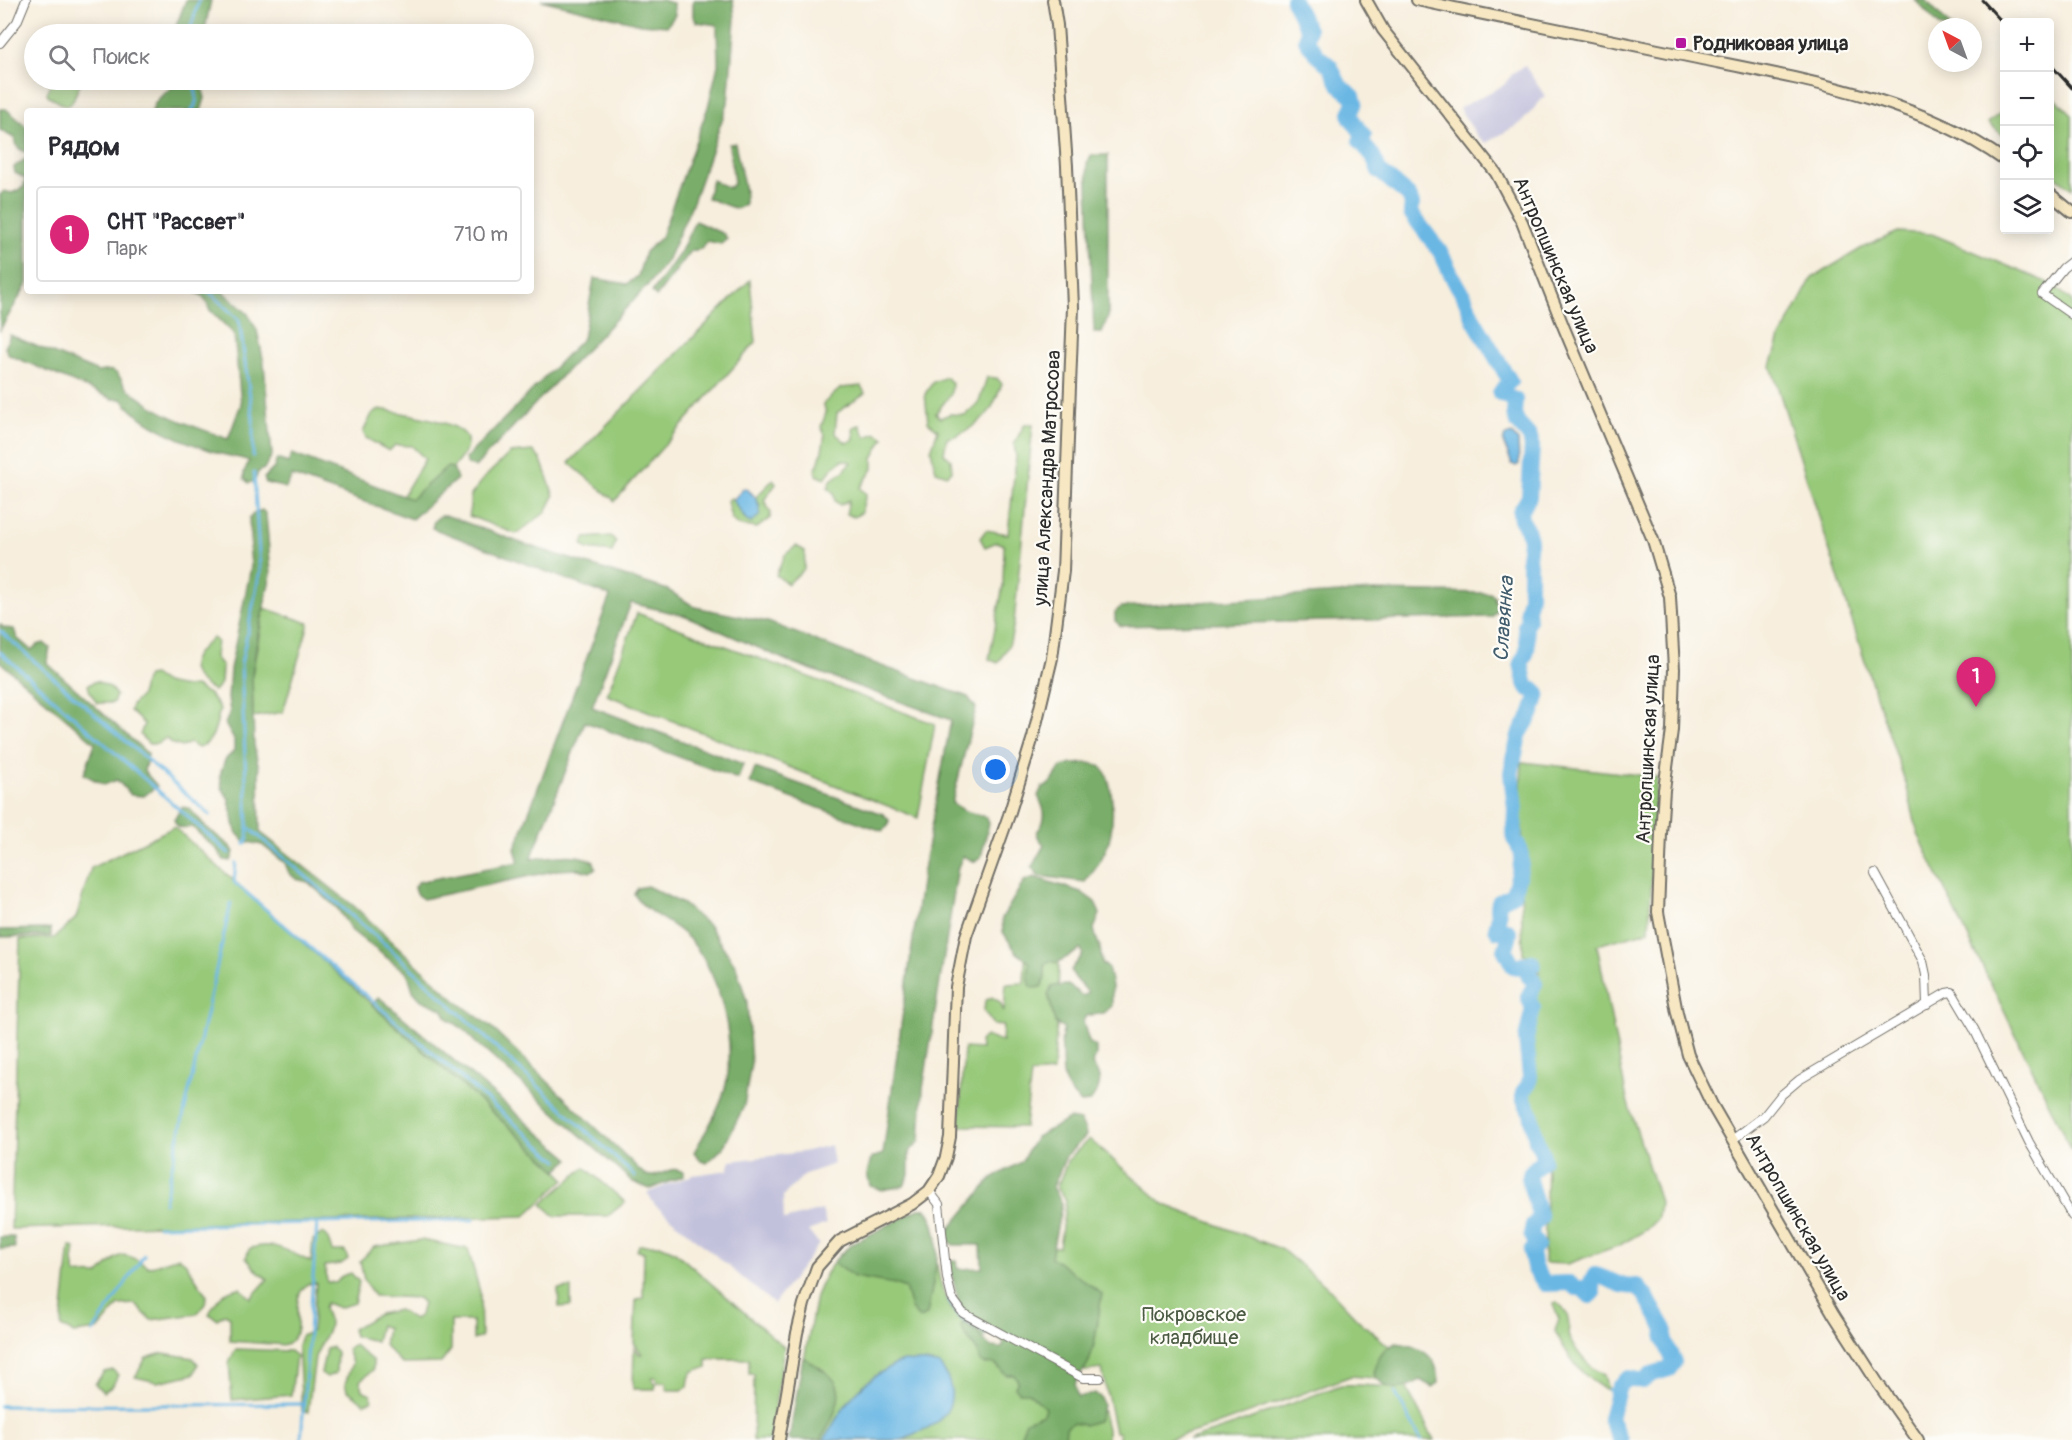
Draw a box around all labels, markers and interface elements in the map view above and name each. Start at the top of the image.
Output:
north arrow [1928,18,1982,72]
map controls [2000,18,2054,234]
button: + [2000,18,2054,72]
search box [24,24,534,90]
place label: Родниковая улица [1693,31,1848,56]
marker: Родниковая улица [1674,36,1688,50]
icon: search [45,41,78,74]
text: Поиск [93,43,150,71]
button: − [2000,72,2054,126]
button: locate [2000,126,2054,180]
text: Рядом [48,131,120,163]
street label: Антропшинская улица [1507,173,1605,357]
button: layers [2000,180,2054,234]
text: СНТ "Рассвет" [107,208,246,236]
text: 1 [66,222,73,247]
text: 710 m [454,222,508,247]
text: Парк [107,236,148,261]
street label: улица Александра Матросова [1028,349,1066,608]
water label: Славянка [1488,574,1521,662]
street label: Антропшинская улица [1631,654,1665,844]
pin: 1 [1956,658,1996,707]
your location [981,755,1010,784]
street label: Антропшинская улица [1740,1129,1856,1305]
park label: Покровское кладбище [1142,1302,1246,1350]

